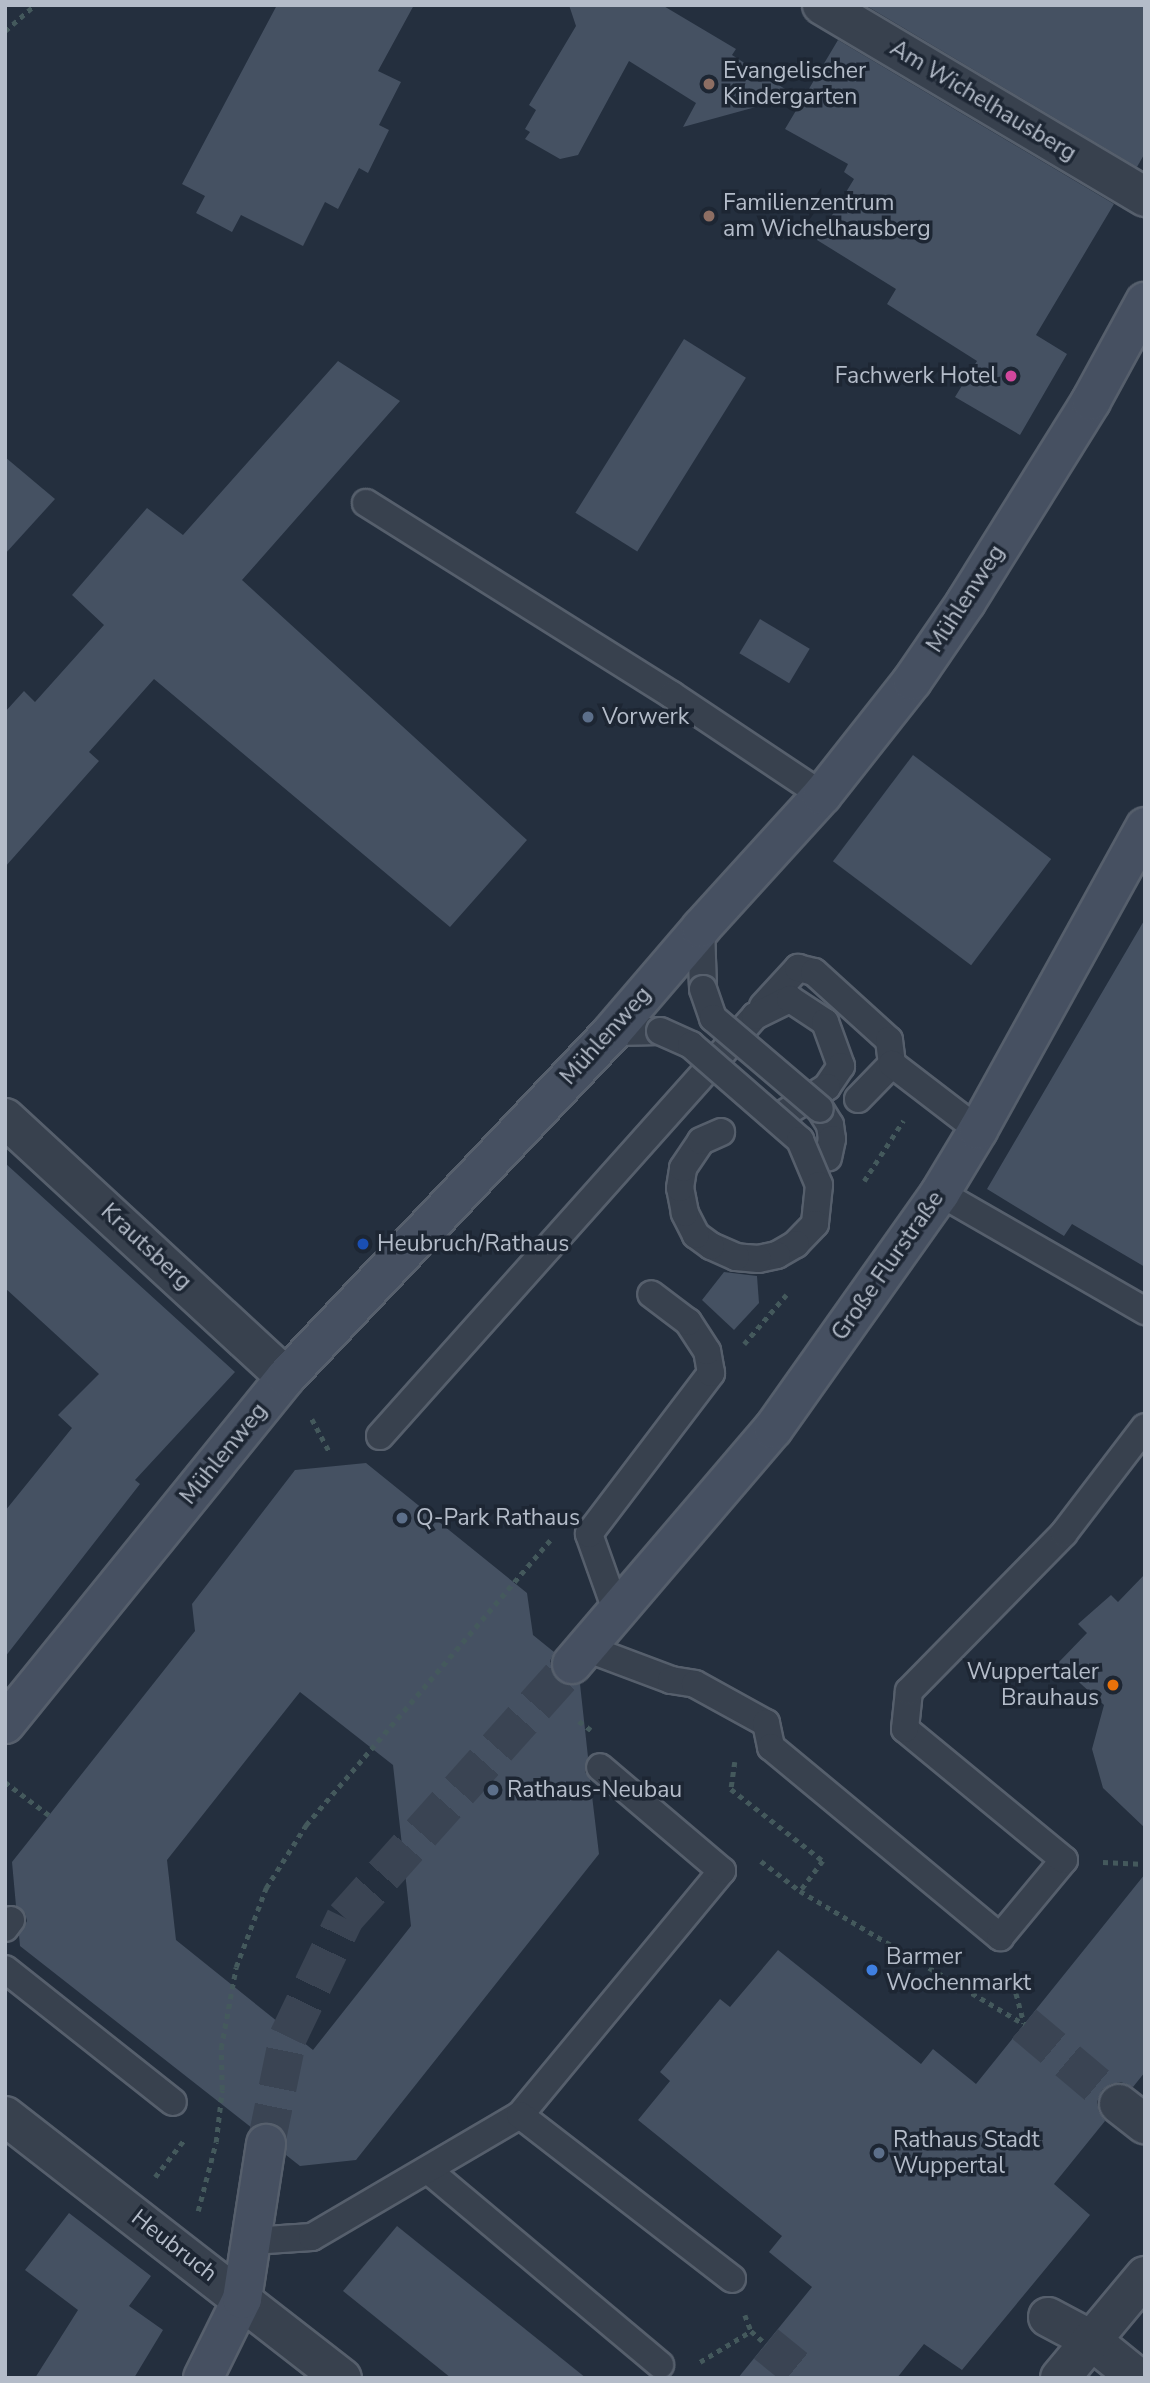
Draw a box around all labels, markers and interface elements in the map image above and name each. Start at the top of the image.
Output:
street label: Am Wichelhausberg [885,35,1081,167]
place label: Evangelischer Kindergarten [723,57,866,111]
marker: Evangelischer Kindergarten [701,76,717,92]
place label: Familienzentrum am Wichelhausberg [723,189,931,243]
marker: Familienzentrum am Wichelhausberg [701,208,717,224]
place label: Fachwerk Hotel [835,362,997,390]
marker: Fachwerk Hotel [1003,368,1019,384]
street label: Mühlenweg [921,540,1011,658]
place label: Vorwerk [602,703,689,731]
marker: Vorwerk [580,709,596,725]
street label: Mühlenweg [555,981,657,1091]
street label: Große Flurstraße [826,1186,950,1346]
street label: Krautsberg [95,1198,197,1296]
place label: Heubruch/Rathaus [377,1230,569,1258]
marker: Heubruch/Rathaus [355,1236,371,1252]
street label: Mühlenweg [175,1398,273,1510]
place label: Q-Park Rathaus [416,1504,580,1532]
marker: Q-Park Rathaus [394,1510,410,1526]
place label: Wuppertaler Brauhaus [967,1658,1099,1712]
marker: Wuppertaler Brauhaus [1105,1677,1121,1693]
place label: Rathaus-Neubau [507,1776,682,1804]
marker: Rathaus-Neubau [485,1782,501,1798]
place label: Barmer Wochenmarkt [886,1943,1031,1997]
marker: Barmer Wochenmarkt [864,1962,880,1978]
place label: Rathaus Stadt Wuppertal [893,2126,1040,2180]
marker: Rathaus Stadt Wuppertal [871,2145,887,2161]
street label: Heubruch [126,2204,222,2288]

